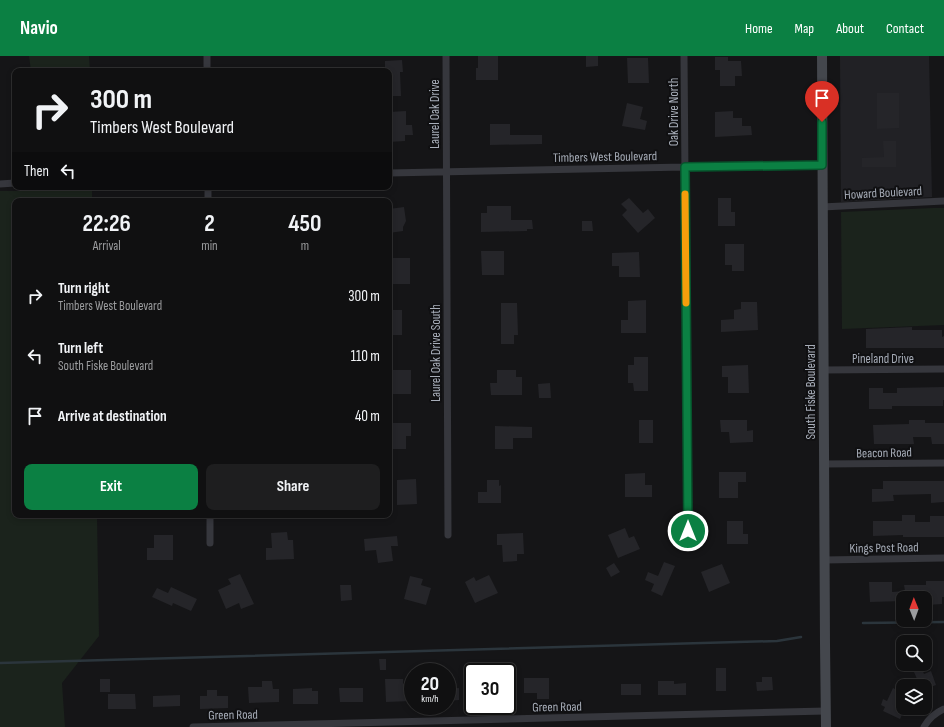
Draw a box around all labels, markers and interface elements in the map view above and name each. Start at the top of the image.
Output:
text: Navio [20,17,58,40]
text: Home [745,20,773,37]
text: Map [795,20,814,37]
text: About [836,20,864,37]
text: Contact [886,20,924,37]
street label: Oak Drive North [666,78,682,146]
street label: Laurel Oak Drive [427,79,443,149]
pin [805,81,839,122]
text: 300 m [90,83,152,116]
icon: right [24,84,76,136]
icon: arrive [811,87,833,109]
text: Timbers West Boulevard [90,117,234,138]
street label: Timbers West Boulevard [553,148,657,166]
icon: left [57,160,79,182]
text: Then [24,162,49,181]
street label: Howard Boulevard [844,183,922,203]
text: 22:26 [83,209,131,238]
text: 2 [204,209,215,238]
text: 450 [288,209,321,238]
text: Arrival [93,238,121,254]
text: min [201,238,218,254]
text: m [301,238,309,254]
text: Turn right [58,279,110,298]
icon: right [24,285,46,307]
text: 300 m [348,287,380,306]
text: Timbers West Boulevard [58,298,162,314]
street label: Laurel Oak Drive South [428,304,444,402]
text: Turn left [58,339,103,358]
street label: South Fiske Boulevard [803,344,819,440]
icon: left [24,345,46,367]
text: 110 m [351,347,380,366]
street label: Pineland Drive [852,351,914,367]
text: South Fiske Boulevard [58,358,153,374]
icon: arrive [24,405,46,427]
text: Arrive at destination [58,407,167,426]
text: 40 m [355,407,380,426]
street label: Beacon Road [856,445,912,461]
button: Exit [24,464,198,510]
button: Share [206,464,380,510]
position arrow [667,510,709,552]
street label: Kings Post Road [849,539,919,557]
north arrow [896,591,932,627]
map controls [896,591,932,715]
button: search [896,635,932,671]
speed limit sign: 30 [464,663,516,715]
text: 20 [421,672,439,696]
button: layers [896,679,932,715]
text: km/h [421,693,439,705]
street label: Green Road [532,699,582,715]
street label: Green Road [208,707,258,723]

